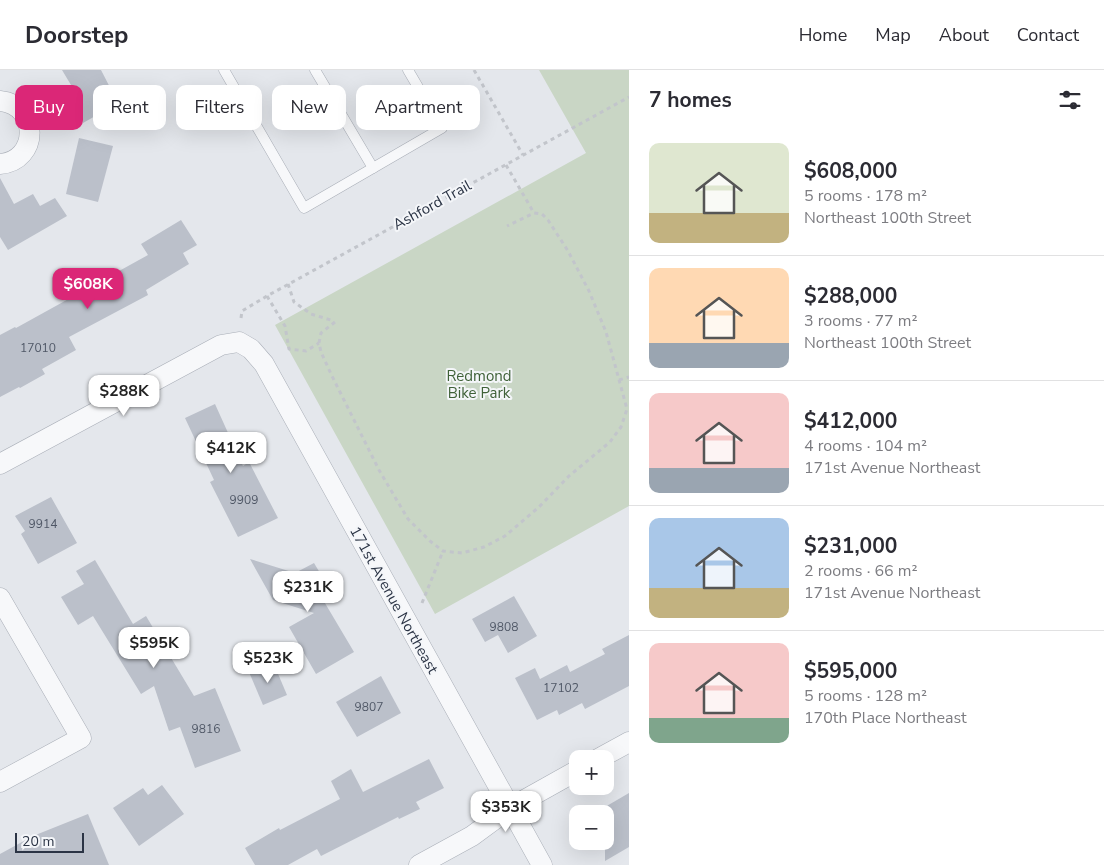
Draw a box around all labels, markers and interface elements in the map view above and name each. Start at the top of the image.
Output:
text: Doorstep [25,19,128,51]
text: Home [799,23,847,47]
text: Map [875,23,911,47]
text: About [939,23,989,47]
text: Contact [1017,23,1079,47]
chip: Buy [15,85,83,130]
chip: Rent [93,85,166,130]
chip: Filters [176,85,262,130]
chip: New [272,85,346,130]
chip: Apartment [356,85,480,130]
text: 7 homes [649,86,732,114]
icon: filters [1056,86,1084,114]
text: $608,000 [804,157,897,185]
icon: home [689,163,749,223]
street label: Ashford Trail [389,175,475,235]
text: 5 rooms · 178 m² [804,185,927,207]
text: Northeast 100th Street [804,207,971,229]
pin: $608K [53,268,123,310]
text: $608K [63,273,113,295]
text: $288,000 [804,282,897,310]
icon: home [689,288,749,348]
text: 3 rooms · 77 m² [804,310,917,332]
text: Northeast 100th Street [804,332,971,354]
house number: 17010 [20,340,56,356]
park label: Redmond Bike Park [446,366,512,403]
pin: $288K [89,374,159,417]
text: $288K [99,380,149,402]
text: $412,000 [804,407,897,435]
icon: home [689,413,749,473]
pin: $412K [196,432,266,474]
text: 4 rooms · 104 m² [804,435,927,457]
text: $412K [206,437,256,459]
text: 171st Avenue Northeast [804,457,980,479]
house number: 9909 [230,492,258,508]
house number: 9914 [29,516,57,532]
street label: 171st Avenue Northeast [345,523,443,678]
text: $231,000 [804,532,897,560]
icon: home [689,538,749,598]
text: 2 rooms · 66 m² [804,560,917,582]
pin: $231K [273,570,343,613]
text: $231K [283,576,333,598]
text: 171st Avenue Northeast [804,582,980,604]
house number: 9808 [490,619,518,635]
pin: $595K [119,626,189,669]
text: $595K [129,632,179,654]
pin: $523K [233,642,303,684]
text: $523K [243,647,293,669]
text: $595,000 [804,657,897,685]
icon: home [689,663,749,723]
house number: 17102 [543,680,579,696]
text: 5 rooms · 128 m² [804,685,927,707]
house number: 9807 [355,699,383,715]
text: 170th Place Northeast [804,707,967,729]
house number: 9816 [192,721,220,737]
map controls [569,750,614,850]
button: + [569,750,614,795]
pin: $353K [471,790,541,833]
text: $353K [481,796,531,818]
button: − [569,805,614,850]
scale bar [15,830,84,853]
text: 20 m [22,832,54,851]

